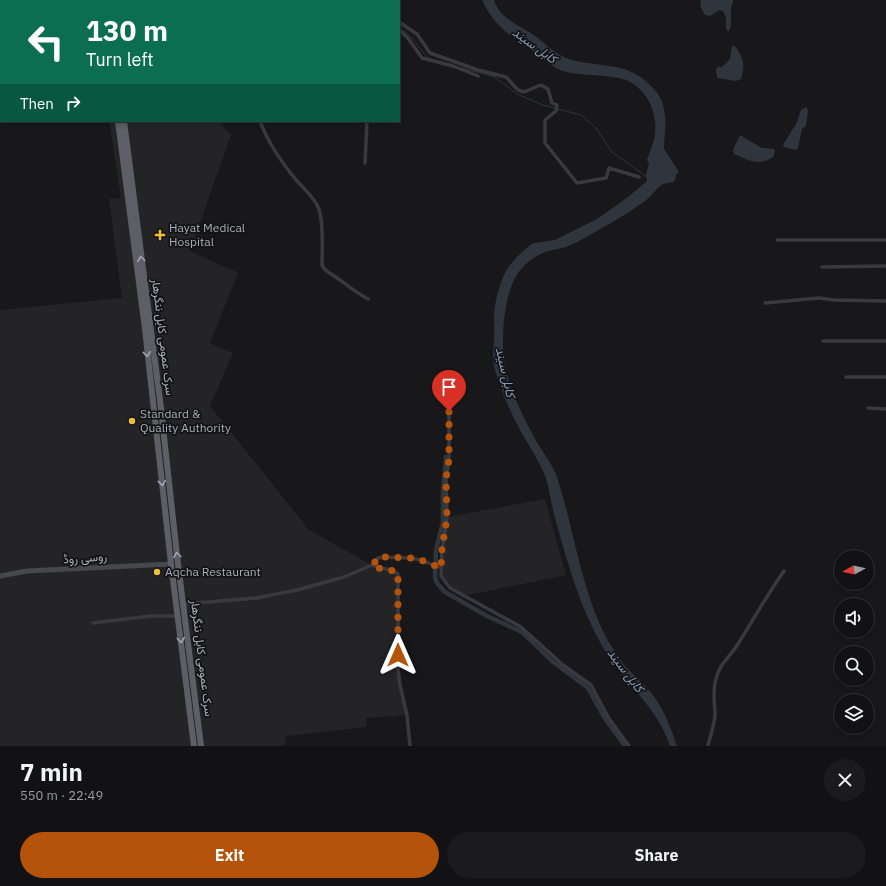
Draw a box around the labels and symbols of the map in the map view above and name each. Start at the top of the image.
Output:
water label: کابل سيند [509,24,562,69]
place label: Hayat Medical Hospital [169,220,245,249]
marker: Hayat Medical Hospital [154,229,166,241]
one-way arrow [137,256,146,262]
street label: سرک عمومی کابل ننگرهار [148,277,178,396]
water label: کابل سيند [491,345,520,401]
one-way arrow [143,351,152,357]
pin [432,370,466,411]
place label: Standard & Quality Authority [140,406,231,435]
marker: Standard & Quality Authority [127,416,137,426]
one-way arrow [157,480,166,486]
street label: روسی روڈ [62,548,108,568]
north arrow [834,550,874,590]
one-way arrow [173,552,182,558]
place label: Aqcha Restaurant [165,564,261,579]
marker: Aqcha Restaurant [152,567,162,577]
street label: سرک عمومی کابل ننگرهار [187,598,217,717]
position arrow [377,634,419,676]
one-way arrow [176,637,185,643]
water label: کابل سيند [603,645,649,698]

